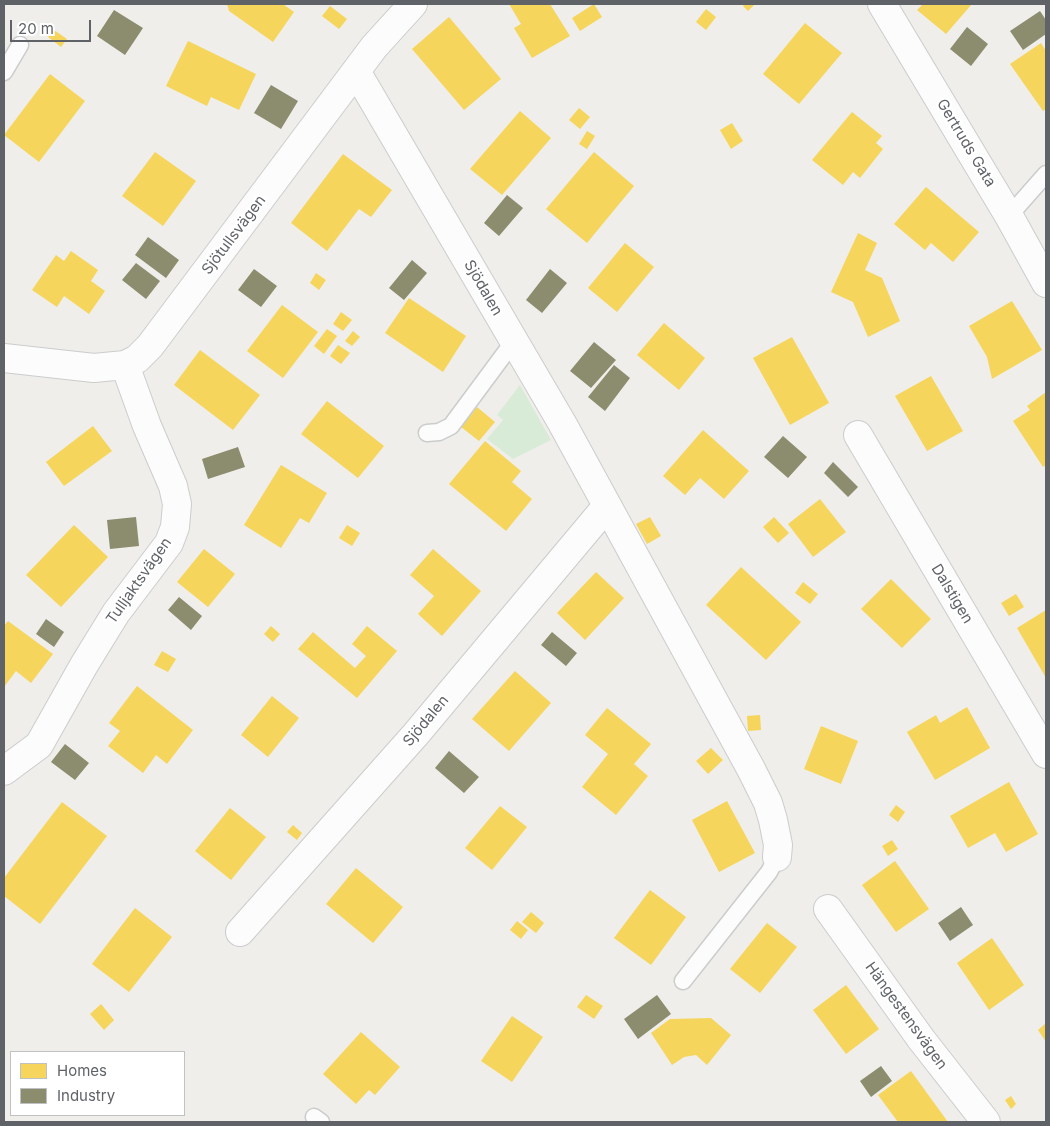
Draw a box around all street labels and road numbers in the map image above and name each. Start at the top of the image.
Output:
street label: Gertruds Gata [933,96,999,190]
street label: Sjötullsvägen [198,192,270,278]
street label: Sjödalen [460,257,506,319]
street label: Tulljaktsvägen [103,534,175,628]
street label: Dalstigen [927,561,977,627]
street label: Sjödalen [399,692,453,750]
street label: Hängestensvägen [861,959,951,1073]

